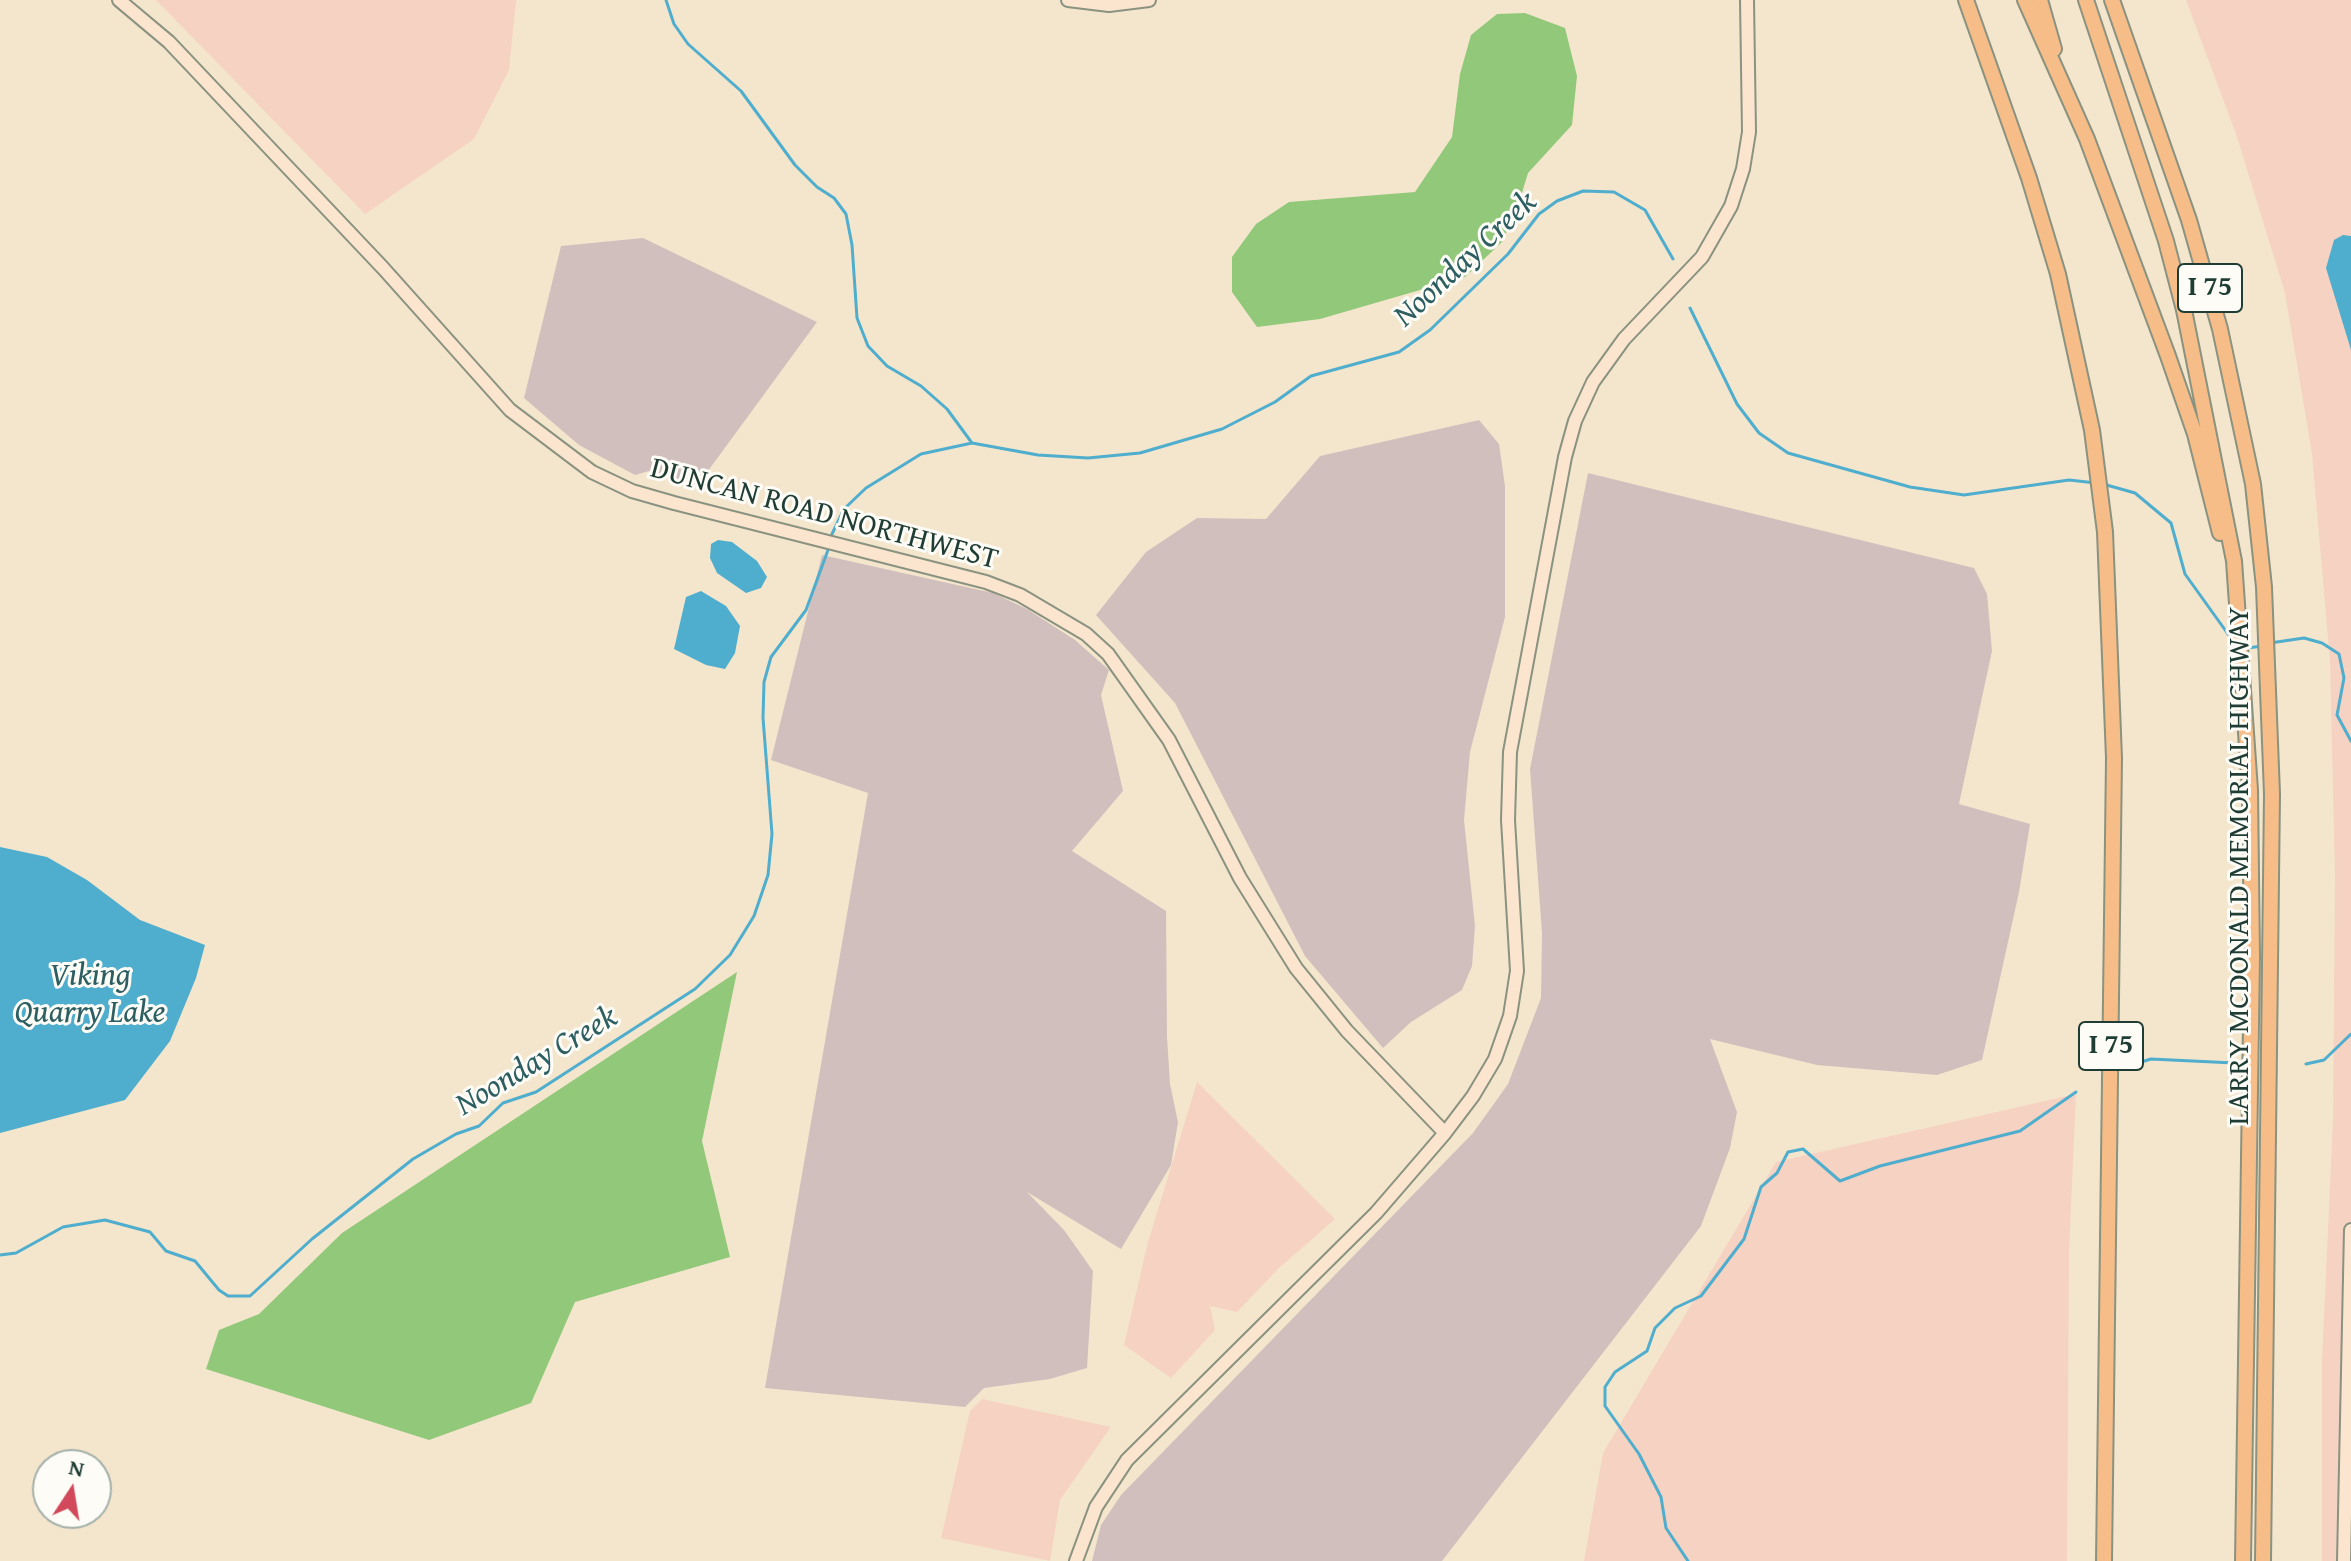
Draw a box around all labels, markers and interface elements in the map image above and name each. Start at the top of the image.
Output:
water label: Noonday Creek [1386,184,1546,336]
road number: I 75 [2178,264,2242,312]
street label: DUNCAN ROAD NORTHWEST [646,451,1002,579]
street label: LARRY MCDONALD MEMORIAL HIGHWAY [2222,607,2258,1125]
water label: Viking Quarry Lake [15,958,165,1033]
water label: Noonday Creek [449,999,625,1125]
road number: I 75 [2079,1022,2143,1070]
north arrow [32,1449,112,1529]
text: N [66,1450,87,1485]

